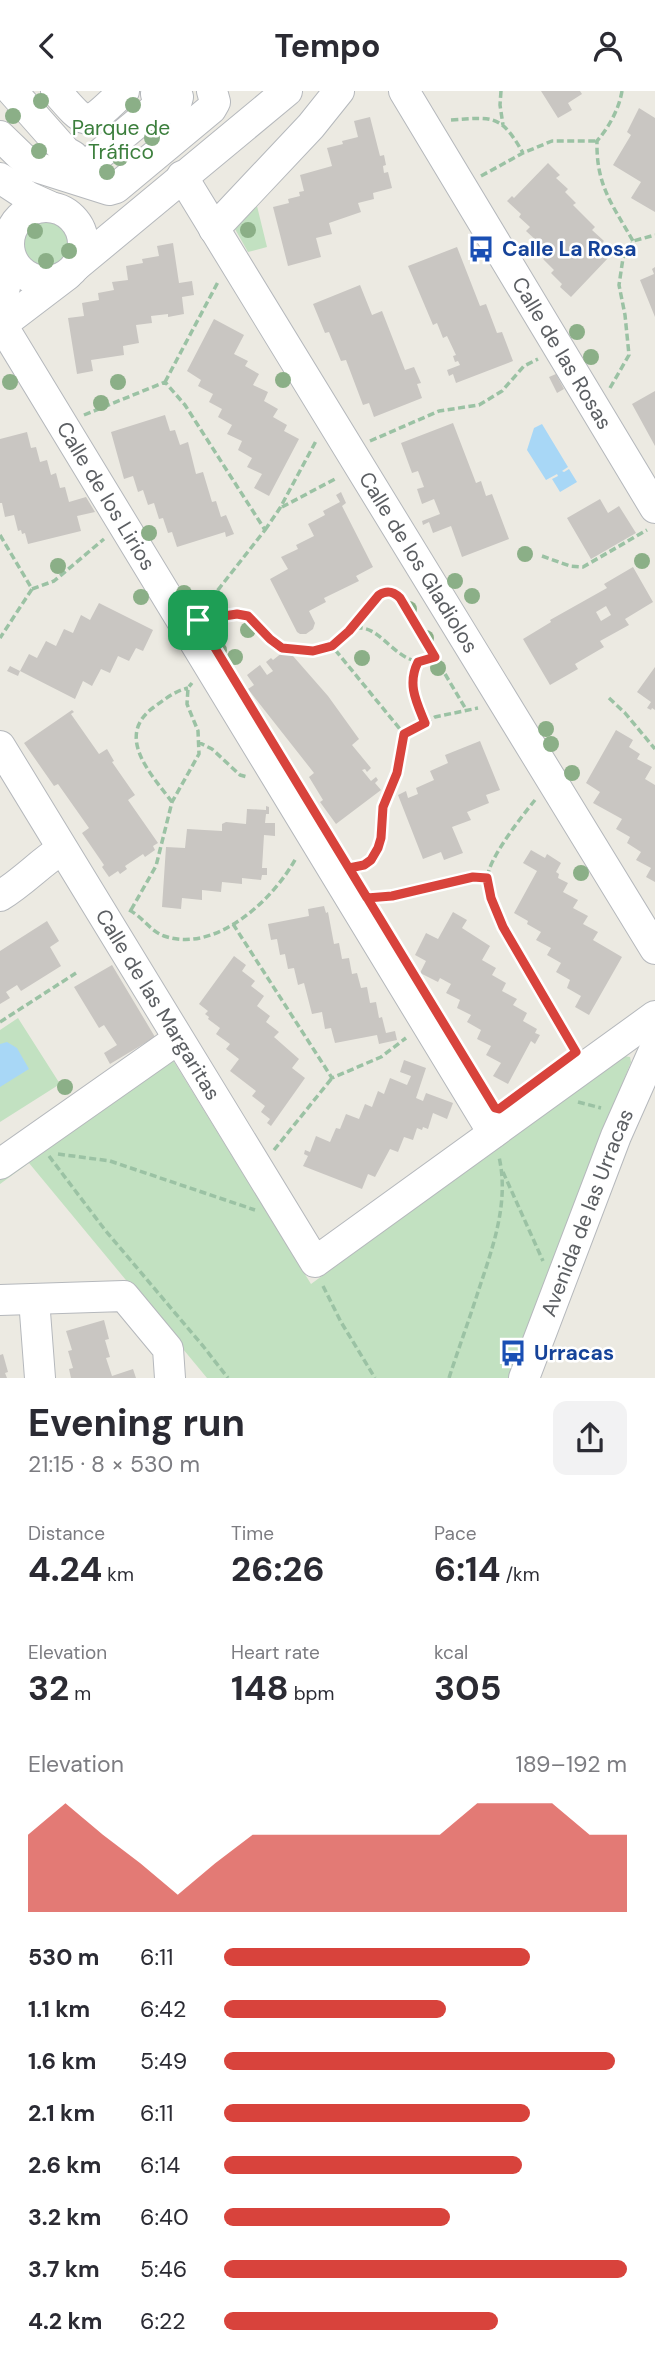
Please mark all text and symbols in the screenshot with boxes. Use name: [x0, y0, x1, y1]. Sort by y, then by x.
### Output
text: Tempo: [274, 25, 381, 67]
icon: back: [28, 27, 66, 65]
icon: person: [589, 27, 627, 65]
park label: Parque de Tráfico: [72, 114, 170, 166]
bus stop icon: Calle La Rosa: [466, 234, 496, 264]
place label: Calle La Rosa: [502, 235, 636, 263]
street label: Calle de las Rosas: [505, 272, 618, 435]
street label: Calle de los Lirios: [50, 416, 162, 576]
street label: Calle de los Gladiolos: [352, 466, 485, 658]
pin: [168, 590, 228, 650]
icon: arrive: [179, 601, 217, 639]
street label: Calle de las Margaritas: [89, 904, 227, 1105]
street label: Avenida de las Urracas: [535, 1104, 640, 1321]
bus stop icon: Urracas: [498, 1338, 528, 1368]
place label: Urracas: [534, 1339, 614, 1367]
text: Evening run: [28, 1398, 245, 1448]
button: share: [553, 1401, 627, 1475]
text: 21:15 · 8 × 530 m: [28, 1449, 200, 1479]
text: Distance: [28, 1521, 105, 1546]
text: Time: [231, 1521, 274, 1546]
text: Pace: [434, 1521, 477, 1546]
text: 4.24: [28, 1546, 102, 1592]
text: 26:26: [231, 1546, 325, 1592]
text: 6:14: [434, 1546, 501, 1592]
text: km: [102, 1562, 134, 1587]
text: /km: [501, 1562, 540, 1587]
text: Elevation: [28, 1640, 107, 1665]
text: Heart rate: [231, 1640, 320, 1665]
text: kcal: [434, 1640, 468, 1665]
text: 32: [28, 1665, 69, 1711]
text: 148: [231, 1665, 289, 1711]
text: 305: [434, 1665, 502, 1711]
text: m: [69, 1681, 91, 1706]
text: bpm: [289, 1681, 334, 1706]
text: Elevation: [28, 1749, 124, 1779]
text: 189–192 m: [516, 1749, 627, 1779]
text: 530 m: [28, 1942, 99, 1972]
text: 6:11: [140, 1942, 173, 1972]
text: 1.1 km: [28, 1994, 90, 2024]
text: 6:42: [140, 1994, 186, 2024]
text: 1.6 km: [28, 2046, 96, 2076]
text: 5:49: [140, 2046, 187, 2076]
text: 2.1 km: [28, 2098, 95, 2128]
text: 6:11: [140, 2098, 173, 2128]
text: 2.6 km: [28, 2150, 101, 2180]
text: 6:14: [140, 2150, 180, 2180]
text: 3.2 km: [28, 2202, 101, 2232]
text: 6:40: [140, 2202, 189, 2232]
text: 3.7 km: [28, 2254, 100, 2284]
text: 5:46: [140, 2254, 187, 2284]
text: 4.2 km: [28, 2306, 102, 2336]
text: 6:22: [140, 2306, 186, 2336]

